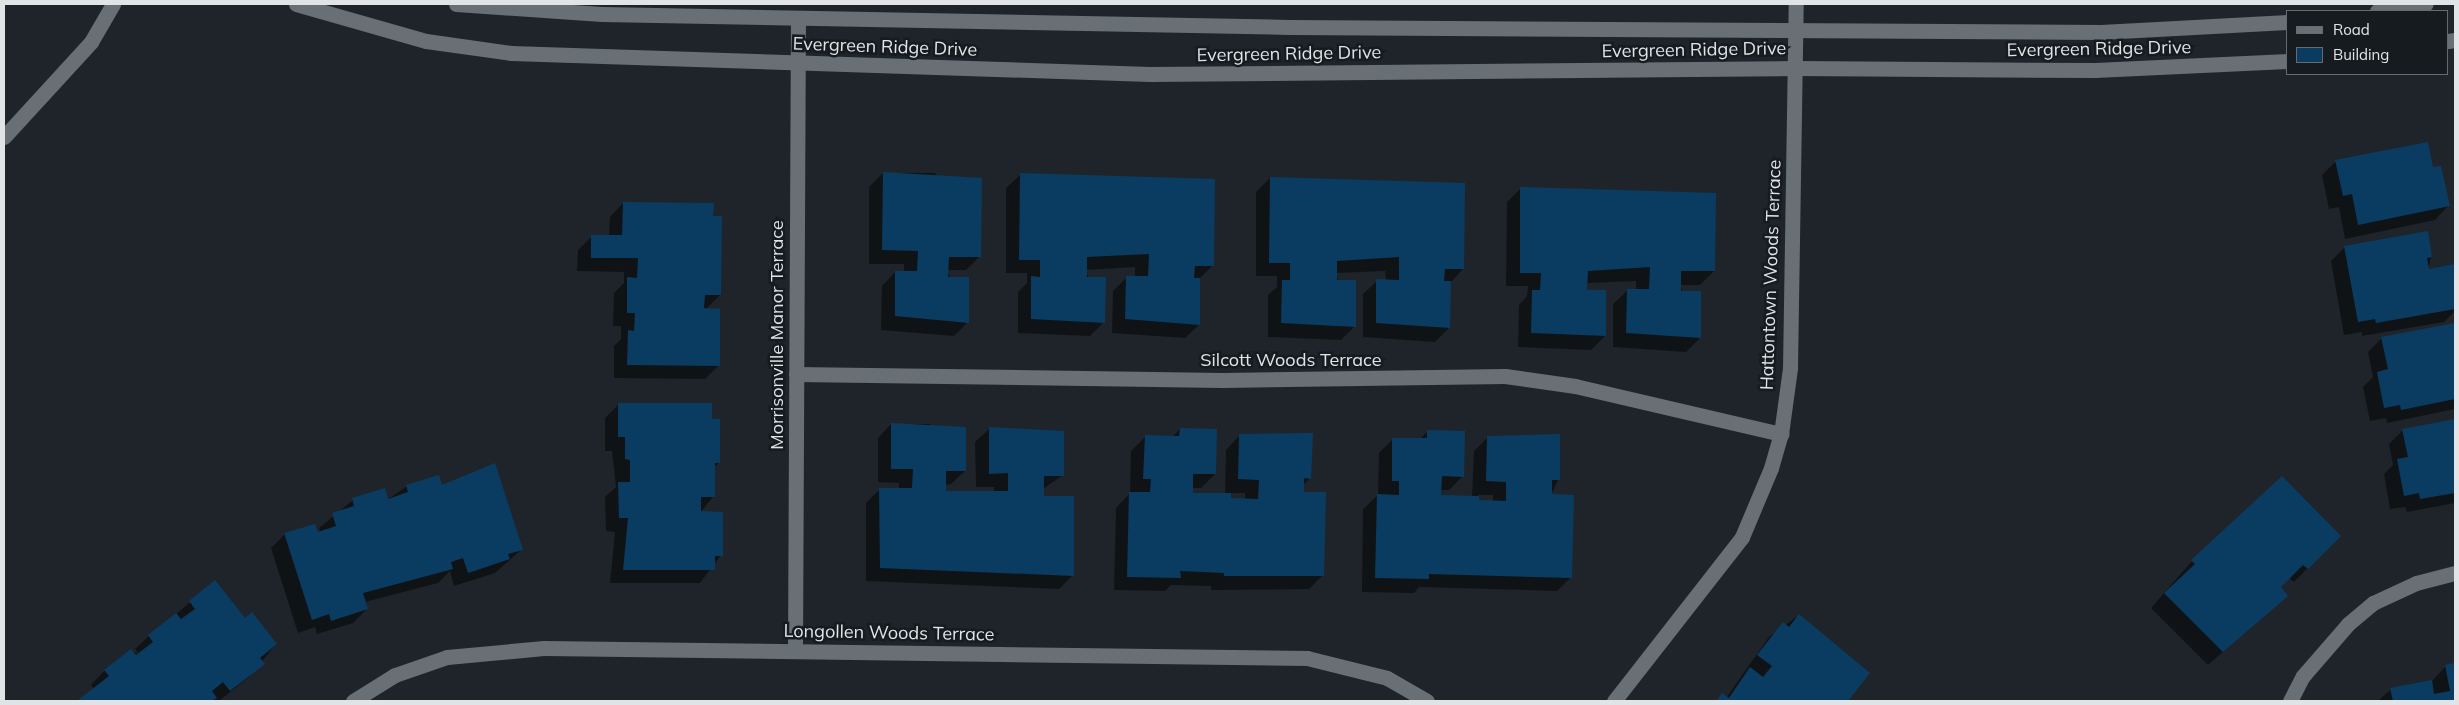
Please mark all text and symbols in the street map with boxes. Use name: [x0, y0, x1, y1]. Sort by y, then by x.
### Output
legend: [2286, 10, 2449, 75]
text: Road: [2333, 20, 2370, 39]
street label: Evergreen Ridge Drive: [792, 33, 978, 61]
street label: Evergreen Ridge Drive: [2007, 37, 2191, 61]
street label: Evergreen Ridge Drive: [1602, 38, 1786, 62]
street label: Evergreen Ridge Drive: [1197, 42, 1381, 66]
text: Building: [2333, 45, 2389, 64]
street label: Hattontown Woods Terrace: [1756, 159, 1786, 391]
street label: Morrisonville Manor Terrace: [766, 220, 788, 450]
street label: Silcott Woods Terrace: [1200, 349, 1382, 371]
street label: Longollen Woods Terrace: [783, 620, 995, 646]

